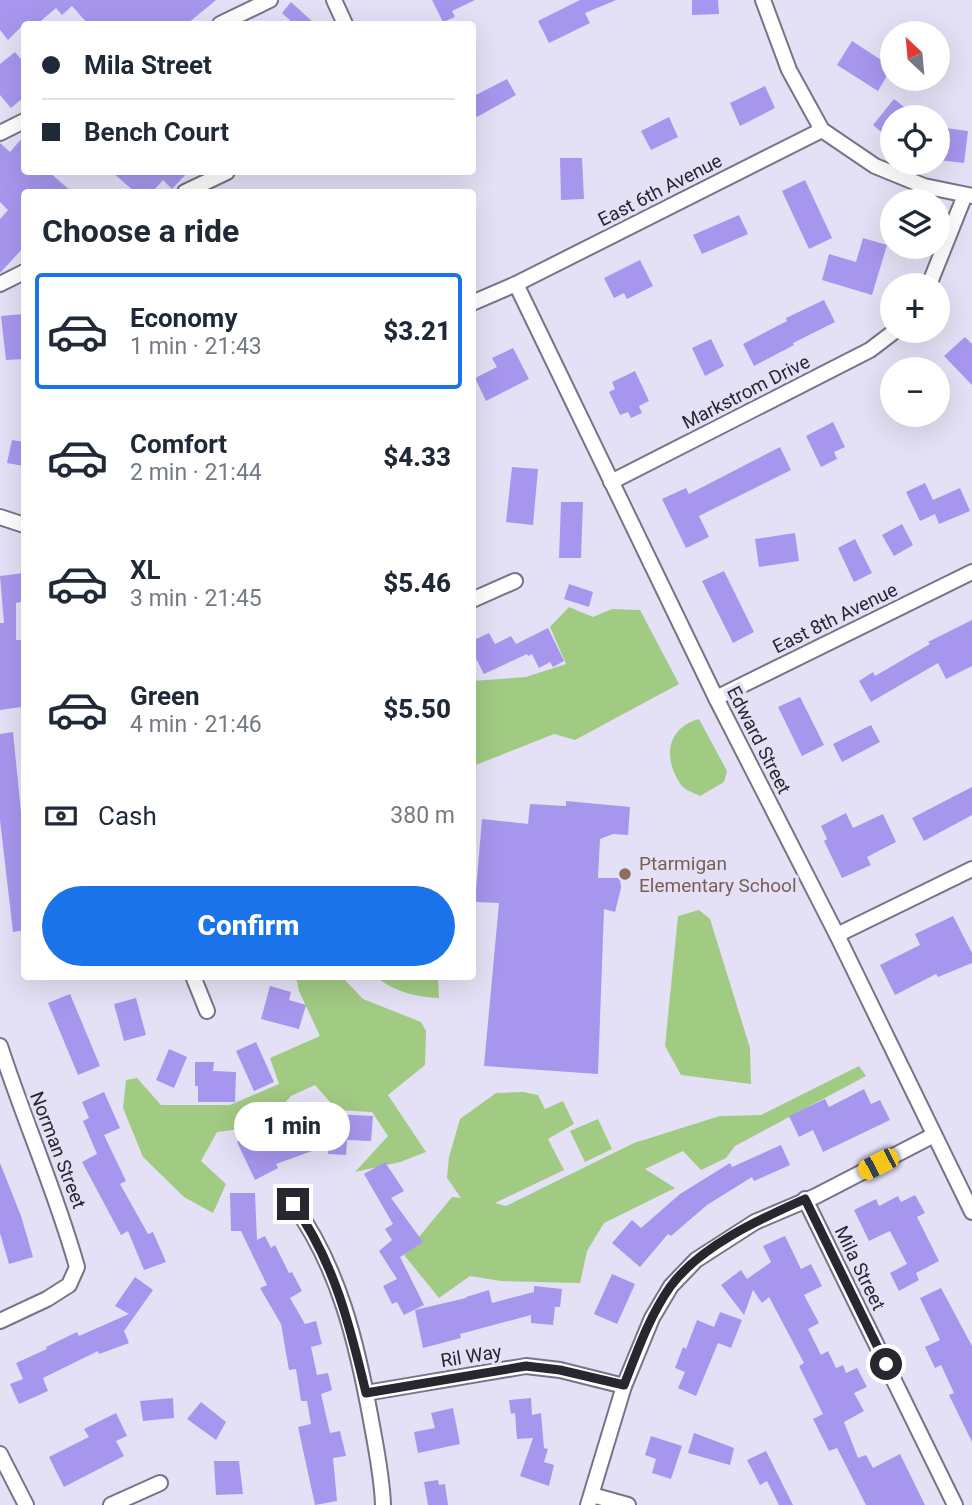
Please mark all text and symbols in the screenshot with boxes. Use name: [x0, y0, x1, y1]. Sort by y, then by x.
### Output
north arrow: [880, 21, 950, 91]
map controls: [880, 21, 950, 427]
text: Mila Street: [84, 50, 212, 80]
button: locate: [880, 105, 950, 175]
text: Bench Court: [84, 117, 229, 147]
street label: East 6th Avenue: [594, 149, 726, 231]
button: layers: [880, 189, 950, 259]
text: Choose a ride: [42, 212, 239, 250]
button: +: [880, 273, 950, 343]
icon: car: [46, 300, 109, 363]
text: Economy: [130, 303, 237, 333]
text: $3.21: [383, 316, 451, 346]
text: 1 min · 21:43: [130, 333, 262, 360]
street label: Markstrom Drive: [678, 350, 814, 434]
button: −: [880, 357, 950, 427]
icon: car: [46, 426, 109, 489]
text: Comfort: [130, 429, 227, 459]
text: $4.33: [383, 442, 451, 472]
text: 2 min · 21:44: [130, 459, 262, 486]
icon: car: [46, 552, 109, 615]
text: XL: [130, 555, 161, 585]
text: $5.46: [383, 568, 451, 598]
street label: East 8th Avenue: [769, 578, 901, 658]
text: 3 min · 21:45: [130, 585, 262, 612]
icon: car: [46, 678, 109, 741]
text: Green: [130, 681, 200, 711]
street label: Edward Street: [722, 682, 796, 798]
text: $5.50: [383, 694, 451, 724]
text: 4 min · 21:46: [130, 711, 262, 738]
icon: cash: [42, 797, 80, 835]
text: Cash: [98, 801, 157, 831]
text: 380 m: [390, 802, 455, 829]
place label: Ptarmigan Elementary School: [639, 852, 797, 897]
marker: Ptarmigan Elementary School: [617, 866, 633, 882]
button: Confirm: [42, 886, 455, 966]
street label: Norman Street: [25, 1088, 91, 1212]
callout: 1 min: [235, 1102, 351, 1152]
text: 1 min: [263, 1113, 321, 1140]
car: [855, 1145, 902, 1183]
route end: [277, 1188, 309, 1220]
street label: Mila Street: [830, 1222, 890, 1314]
street label: Ril Way: [439, 1340, 503, 1372]
route start: [870, 1348, 902, 1380]

